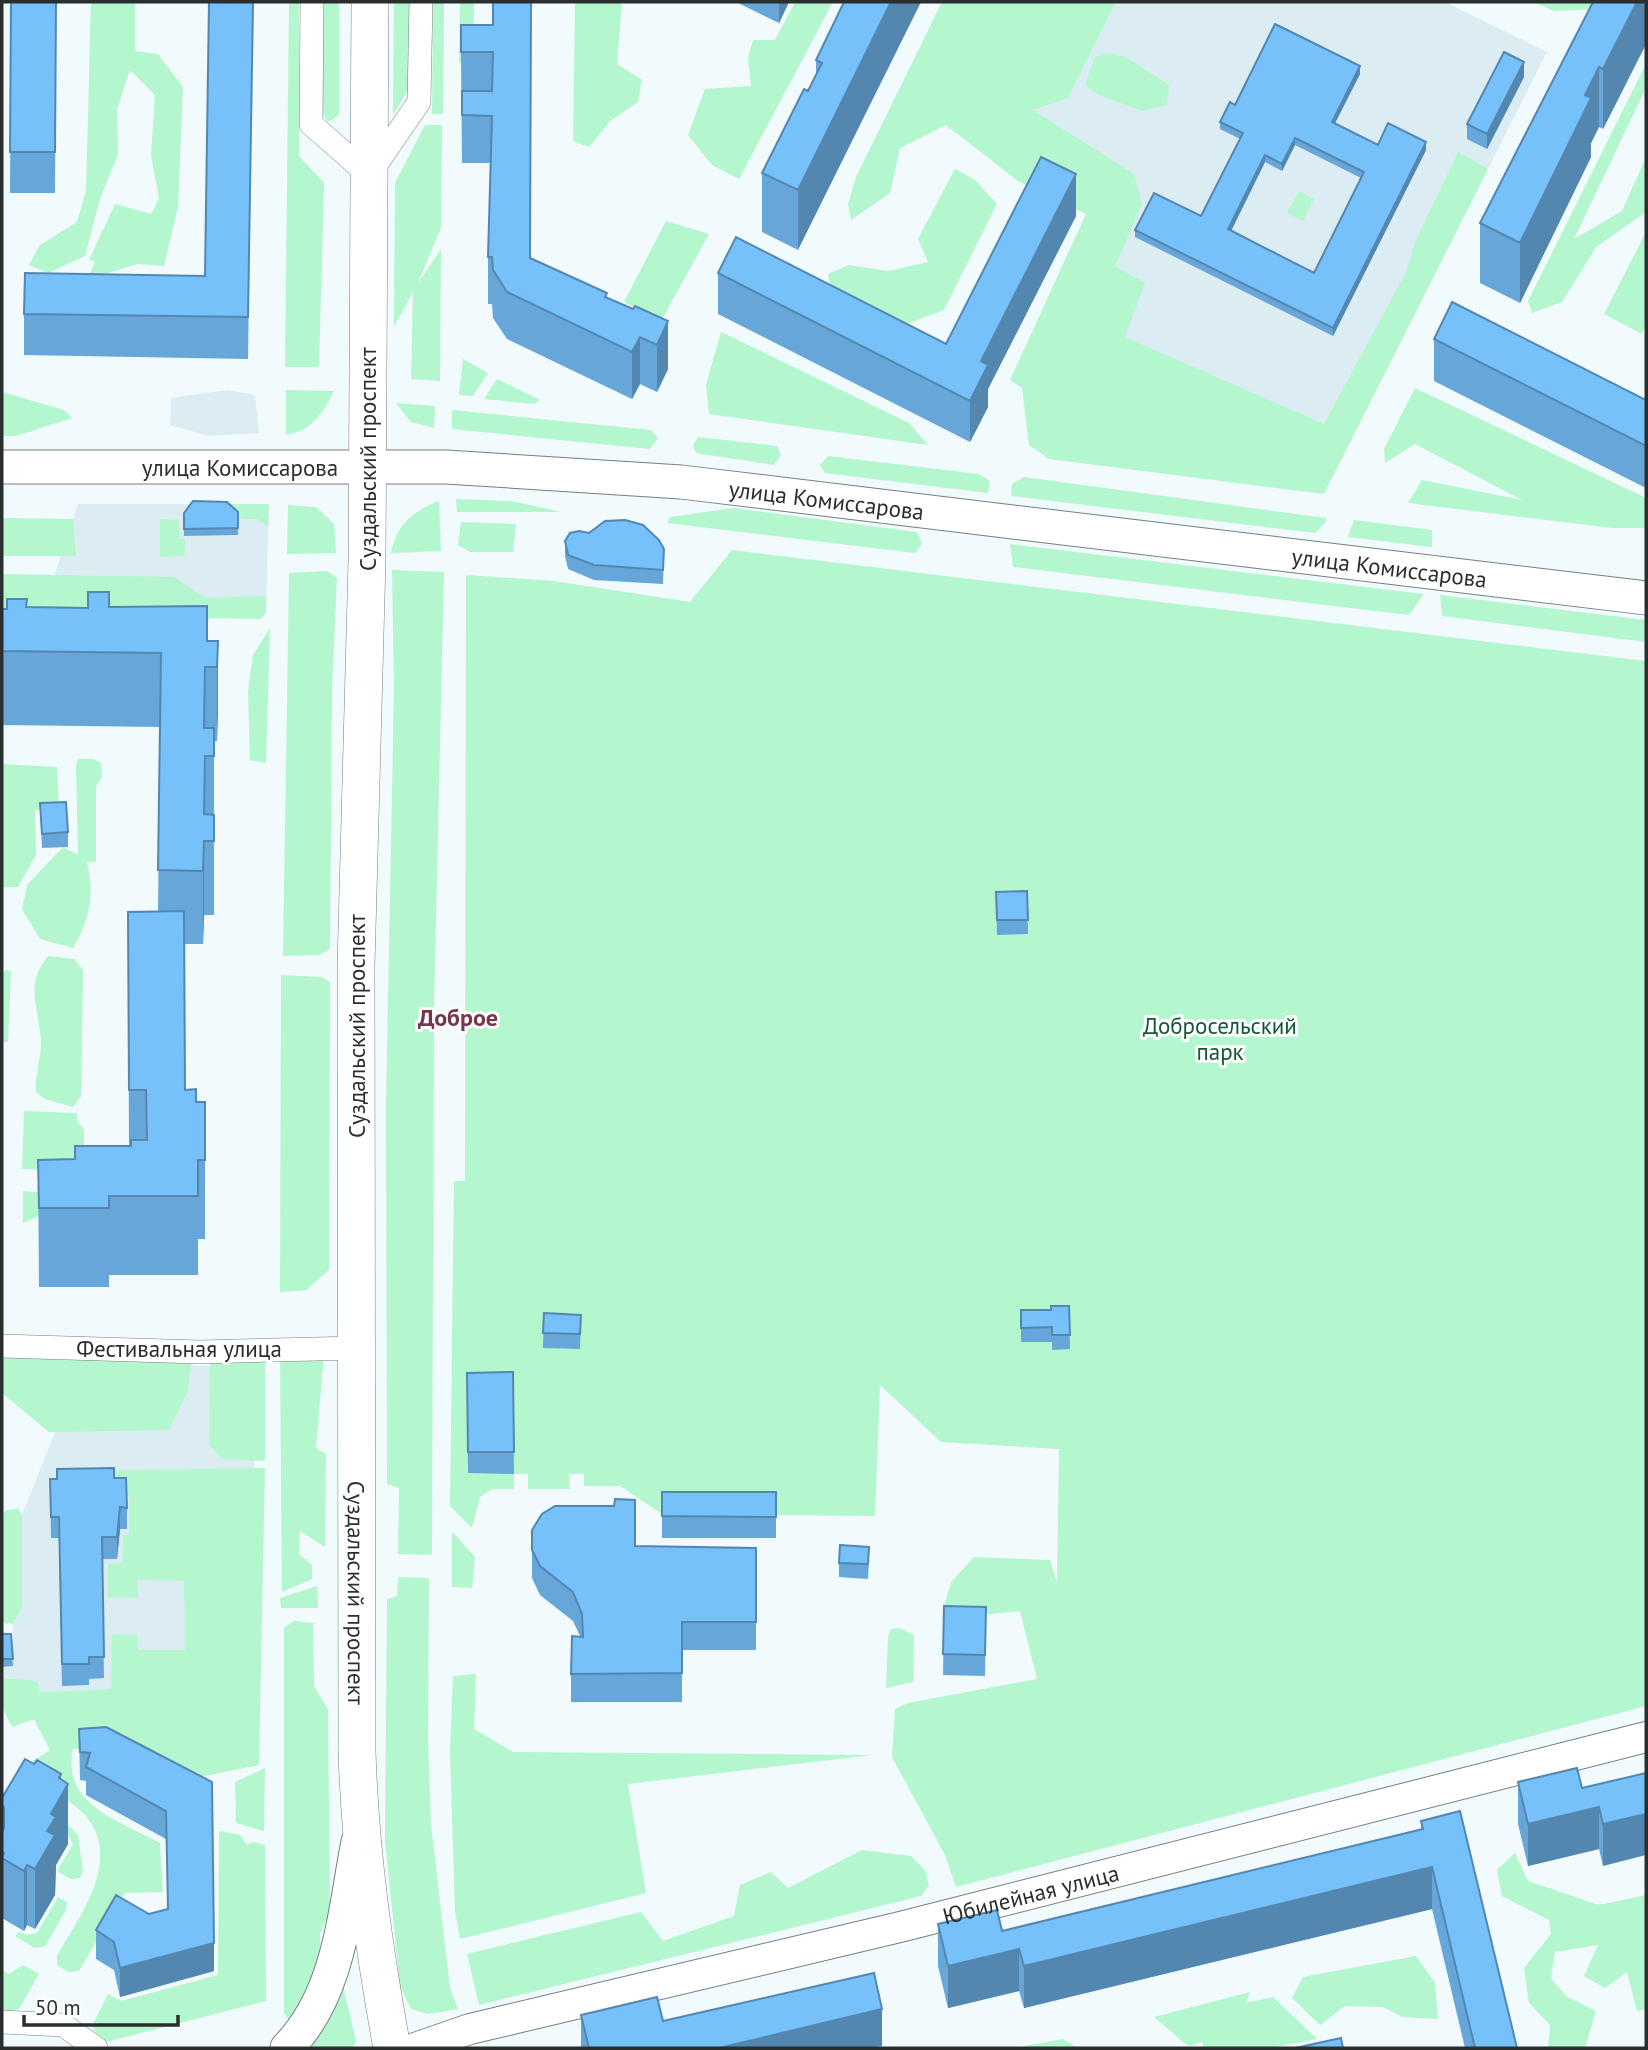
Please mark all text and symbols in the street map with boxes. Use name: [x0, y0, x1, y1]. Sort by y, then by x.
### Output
street label: Суздальский проспект: [353, 346, 382, 571]
street label: улица Комиссарова: [142, 453, 338, 482]
street label: улица Комиссарова: [727, 473, 926, 526]
street label: улица Комиссарова: [1290, 541, 1489, 593]
street label: Суздальский проспект: [342, 913, 371, 1138]
district label: Доброе: [418, 1002, 498, 1033]
park label: Добросельский парк: [1143, 1011, 1297, 1066]
street label: Фестивальная улица: [76, 1334, 282, 1363]
street label: Суздальский проспект: [342, 1481, 371, 1706]
street label: Юбилейная улица: [940, 1857, 1122, 1930]
scale bar: [24, 1983, 178, 2027]
text: 50 m: [35, 1994, 81, 2021]

